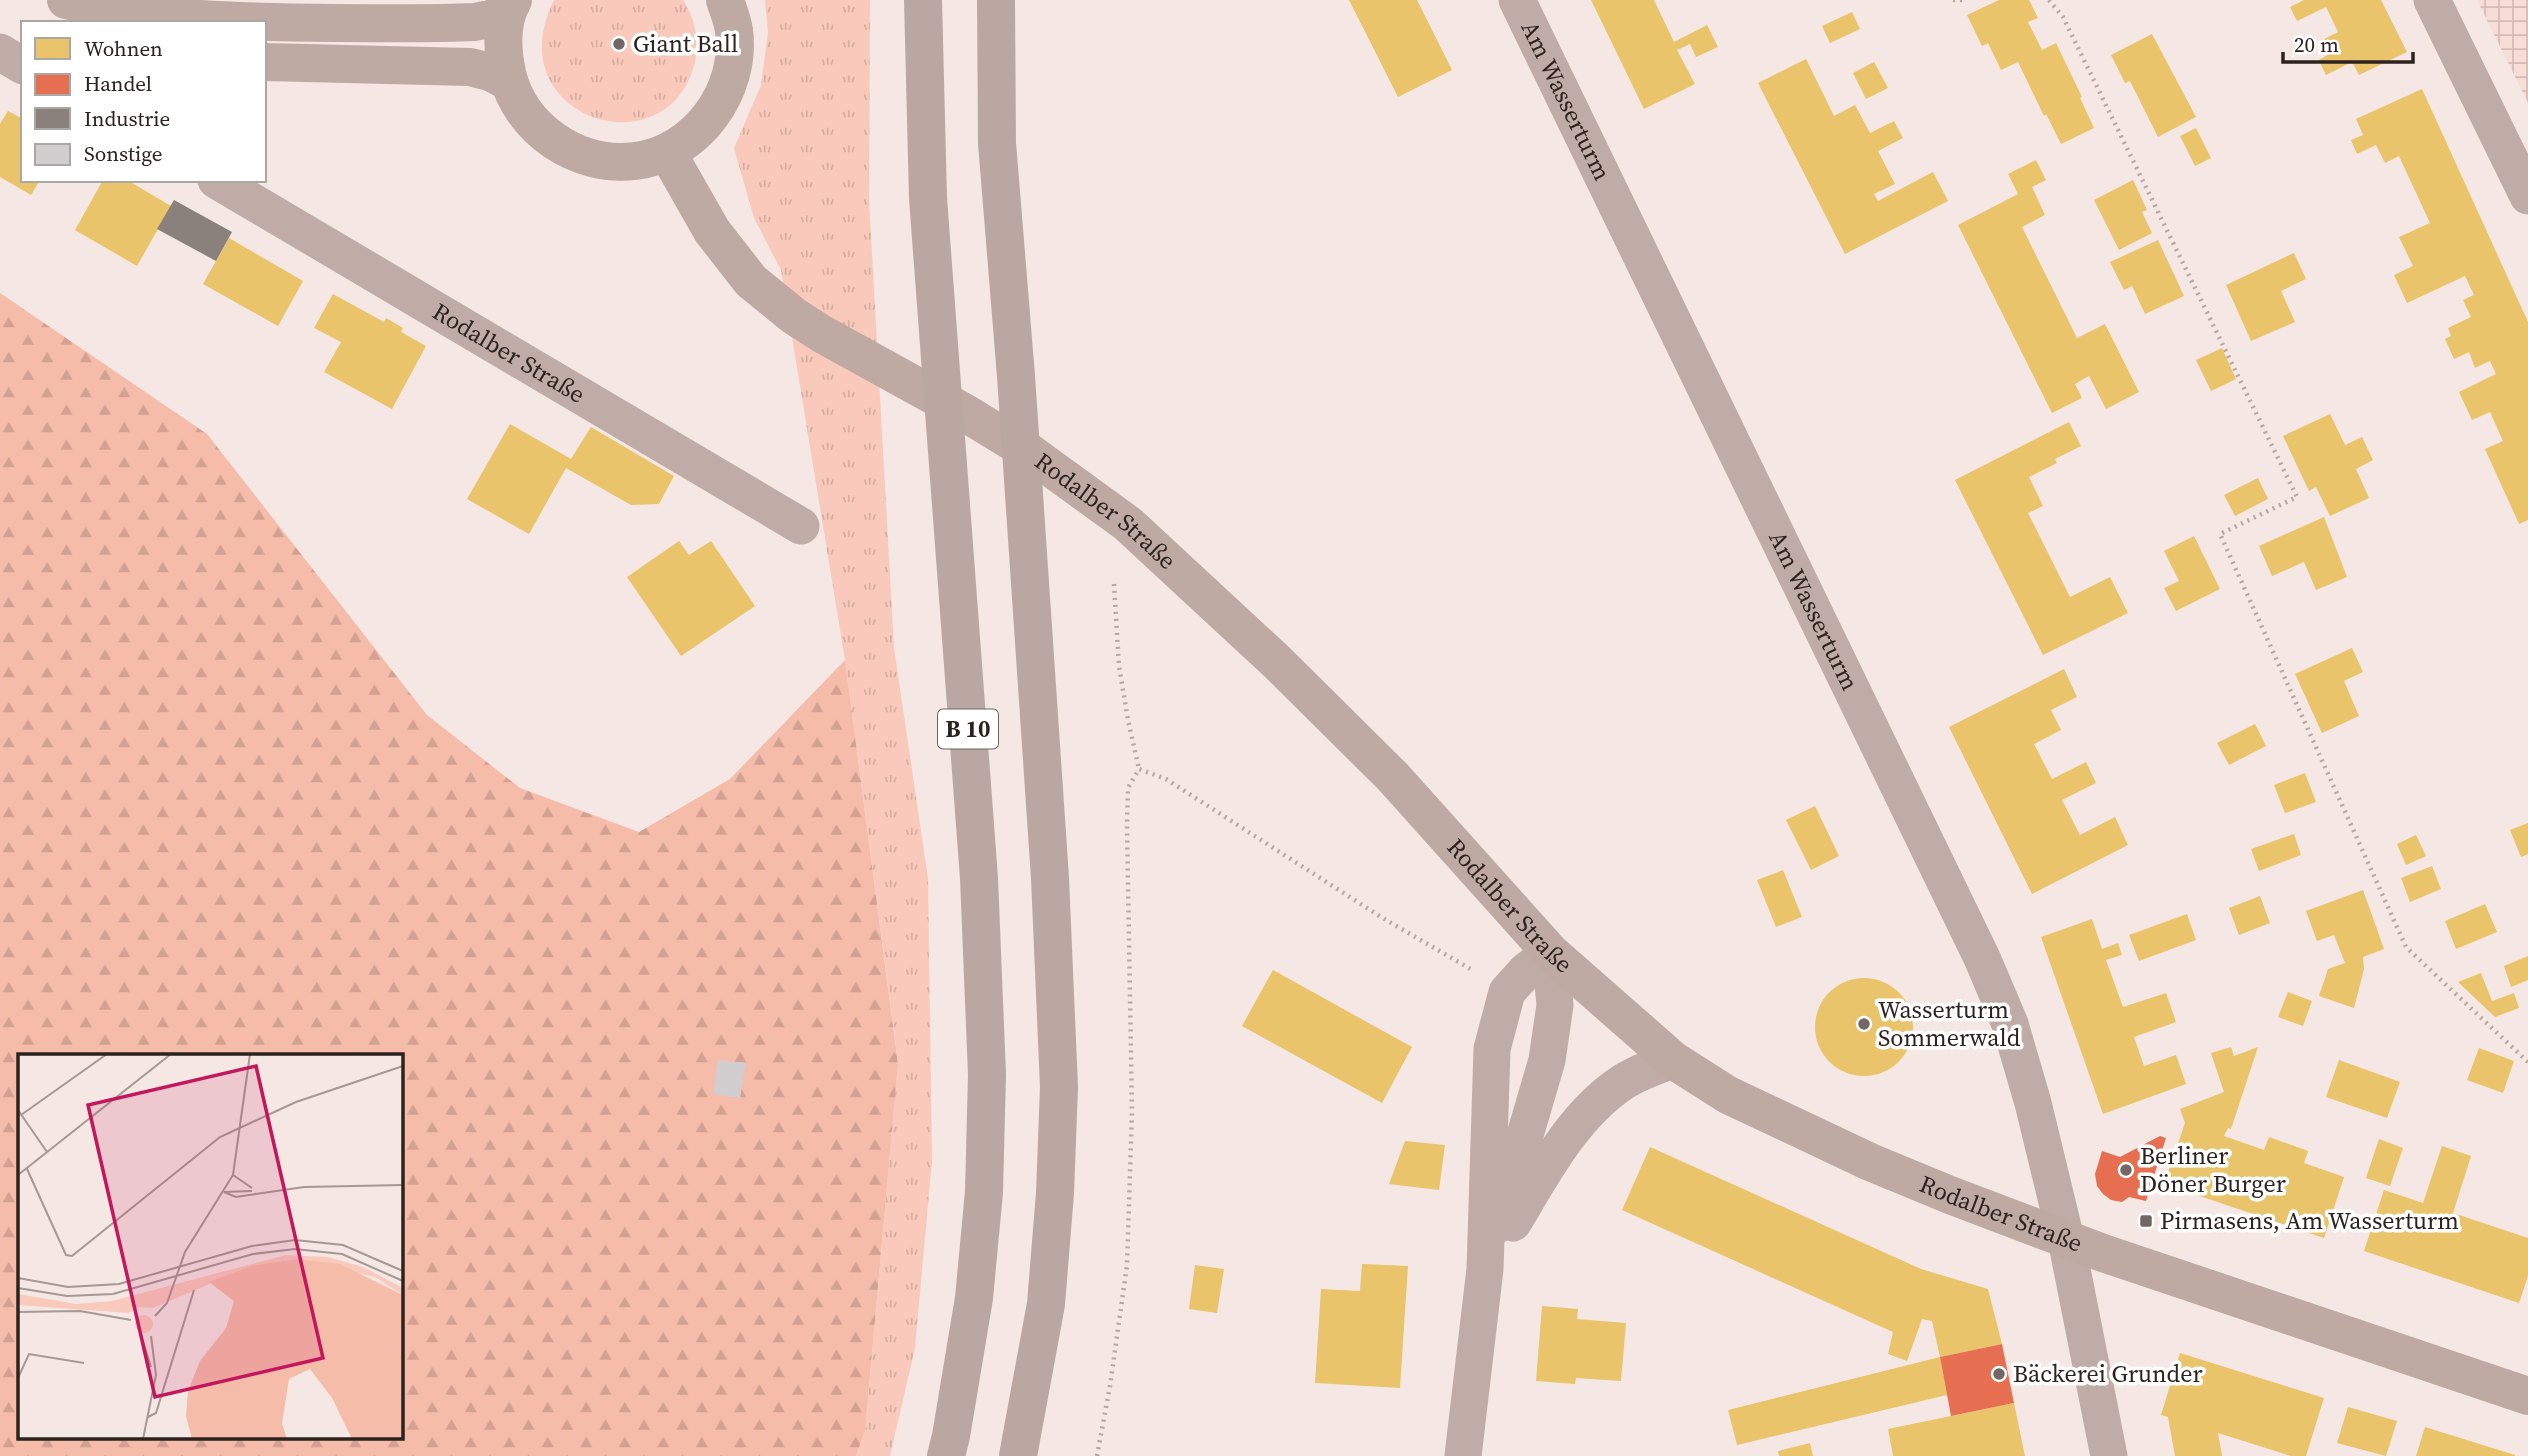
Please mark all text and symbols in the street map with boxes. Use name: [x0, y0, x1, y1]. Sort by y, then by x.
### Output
street label: Am Wasserturm: [1514, 15, 1619, 186]
legend: [21, 21, 266, 182]
scale bar: [2283, 21, 2412, 65]
place label: Giant Ball: [633, 27, 738, 60]
text: 20 m: [2294, 30, 2339, 59]
text: Wohnen: [84, 34, 163, 63]
marker: Giant Ball: [611, 36, 627, 52]
text: Handel: [84, 69, 152, 98]
text: Industrie: [84, 104, 170, 133]
text: Sonstige: [84, 139, 163, 168]
street label: Rodalber Straße: [427, 295, 591, 411]
street label: Rodalber Straße: [1028, 445, 1184, 577]
street label: Am Wasserturm: [1761, 525, 1867, 696]
road number: B 10: [938, 709, 998, 748]
street label: Rodalber Straße: [1440, 831, 1580, 980]
place label: Wasserturm Sommerwald: [1878, 993, 2021, 1054]
marker: Wasserturm Sommerwald: [1856, 1016, 1872, 1032]
inset map: [18, 1054, 402, 1438]
place label: Berliner Döner Burger: [2140, 1139, 2286, 1200]
marker: Berliner Döner Burger: [2118, 1162, 2134, 1178]
street label: Rodalber Straße: [1915, 1167, 2087, 1260]
place label: Pirmasens, Am Wasserturm: [2160, 1204, 2459, 1237]
marker: Pirmasens, Am Wasserturm: [2138, 1213, 2154, 1229]
place label: Bäckerei Grunder: [2013, 1357, 2203, 1390]
marker: Bäckerei Grunder: [1991, 1366, 2007, 1382]

